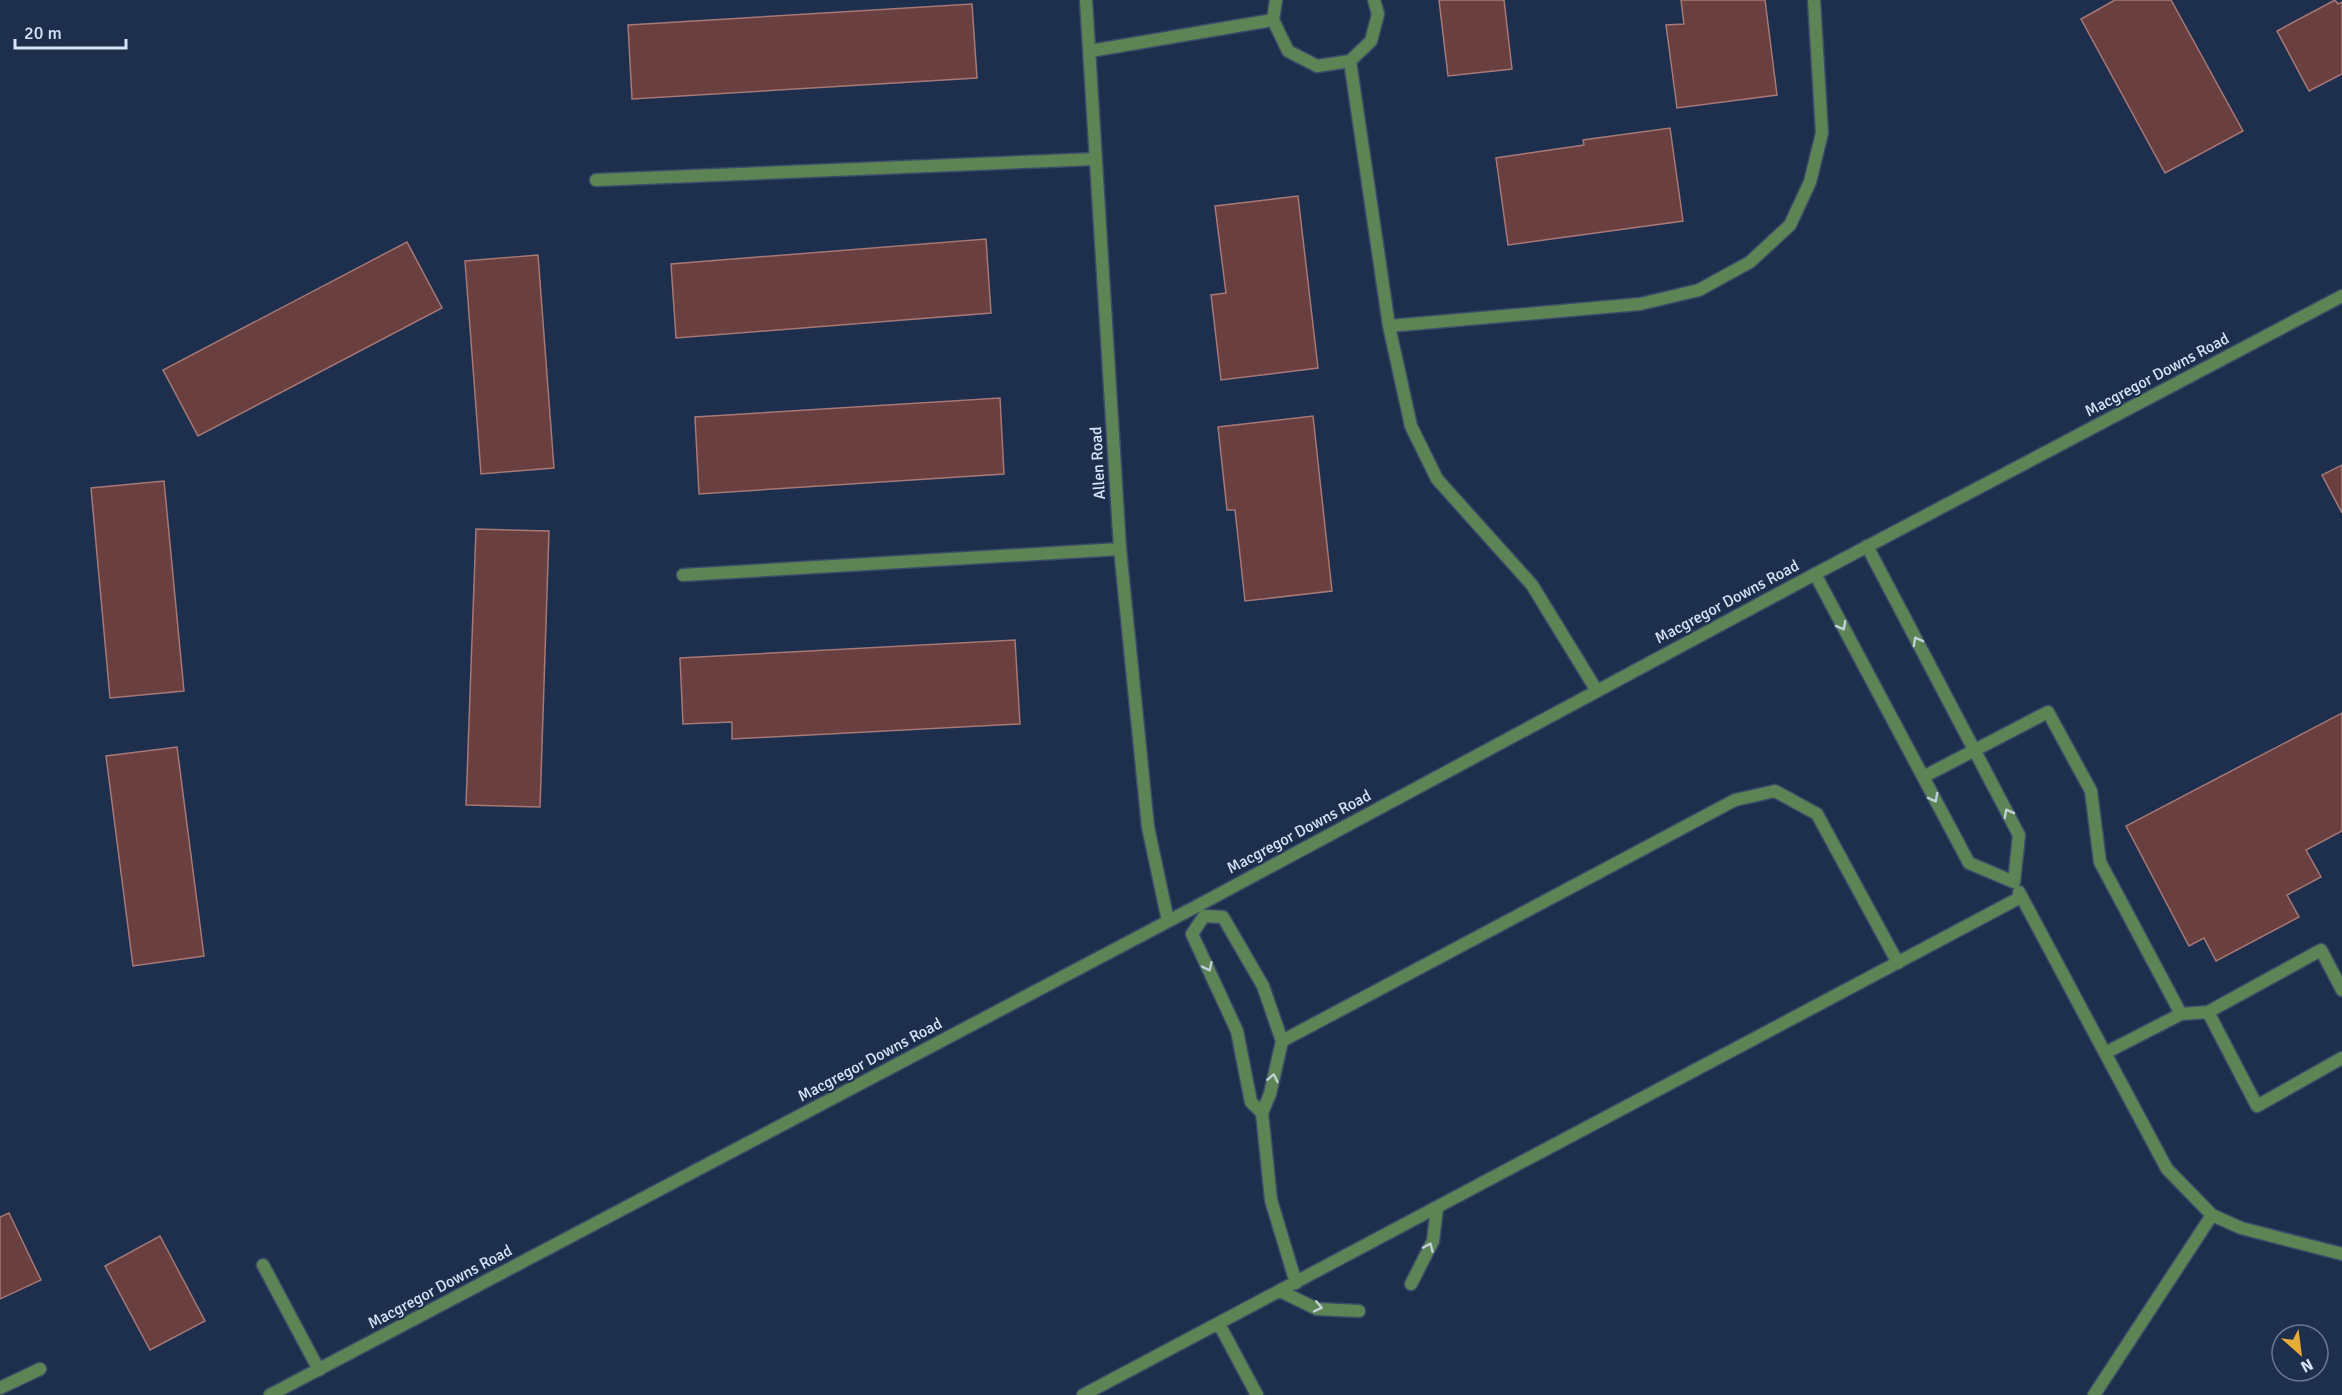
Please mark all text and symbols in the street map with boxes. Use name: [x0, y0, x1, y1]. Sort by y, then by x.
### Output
scale bar: [15, 12, 126, 50]
text: 20 m: [24, 22, 62, 44]
street label: Macgregor Downs Road: [2082, 329, 2232, 421]
street label: Allen Road: [1086, 426, 1110, 500]
street label: Macgregor Downs Road: [1652, 556, 1802, 648]
one-way arrow: [1835, 619, 1846, 630]
one-way arrow: [1912, 636, 1924, 647]
street label: Macgregor Downs Road: [1224, 786, 1374, 878]
one-way arrow: [1927, 792, 1938, 802]
one-way arrow: [2004, 809, 2015, 819]
one-way arrow: [1200, 961, 1212, 972]
street label: Macgregor Downs Road: [795, 1014, 945, 1106]
one-way arrow: [1266, 1073, 1279, 1083]
street label: Macgregor Downs Road: [365, 1241, 515, 1333]
one-way arrow: [1422, 1243, 1434, 1254]
one-way arrow: [1313, 1300, 1323, 1313]
north arrow: [2270, 1323, 2330, 1383]
text: N: [2297, 1354, 2316, 1377]

